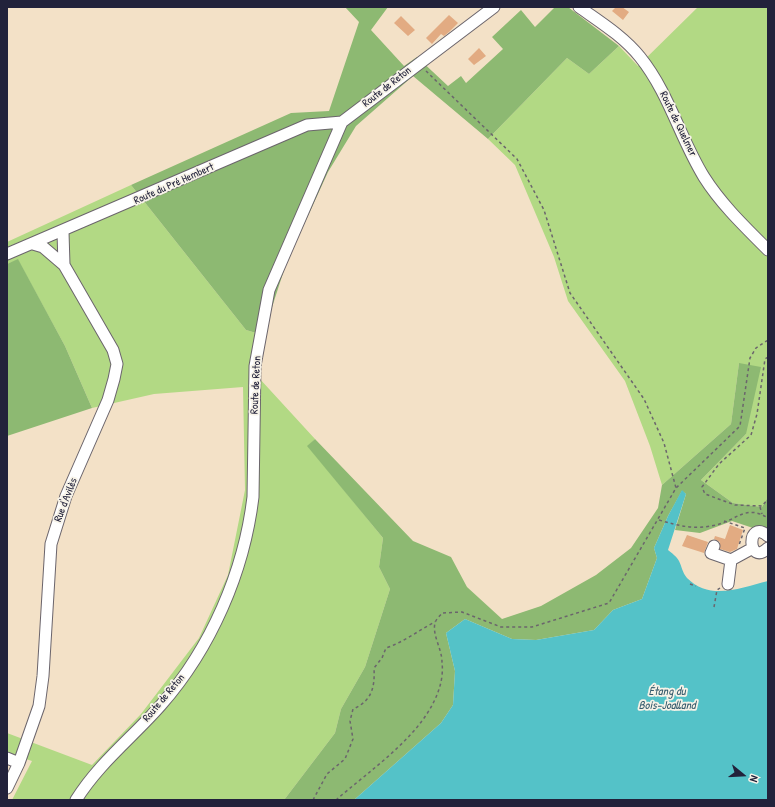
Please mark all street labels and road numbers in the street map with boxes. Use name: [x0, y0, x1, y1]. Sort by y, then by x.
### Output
street label: Route de Reton: [360, 64, 414, 110]
street label: Route de Quelmer: [657, 89, 699, 159]
street label: Route du Pré Hembert: [132, 160, 216, 208]
street label: Route de Reton: [248, 356, 264, 414]
street label: Rue d'Avilès: [52, 476, 80, 524]
street label: Route de Reton: [140, 671, 188, 725]

